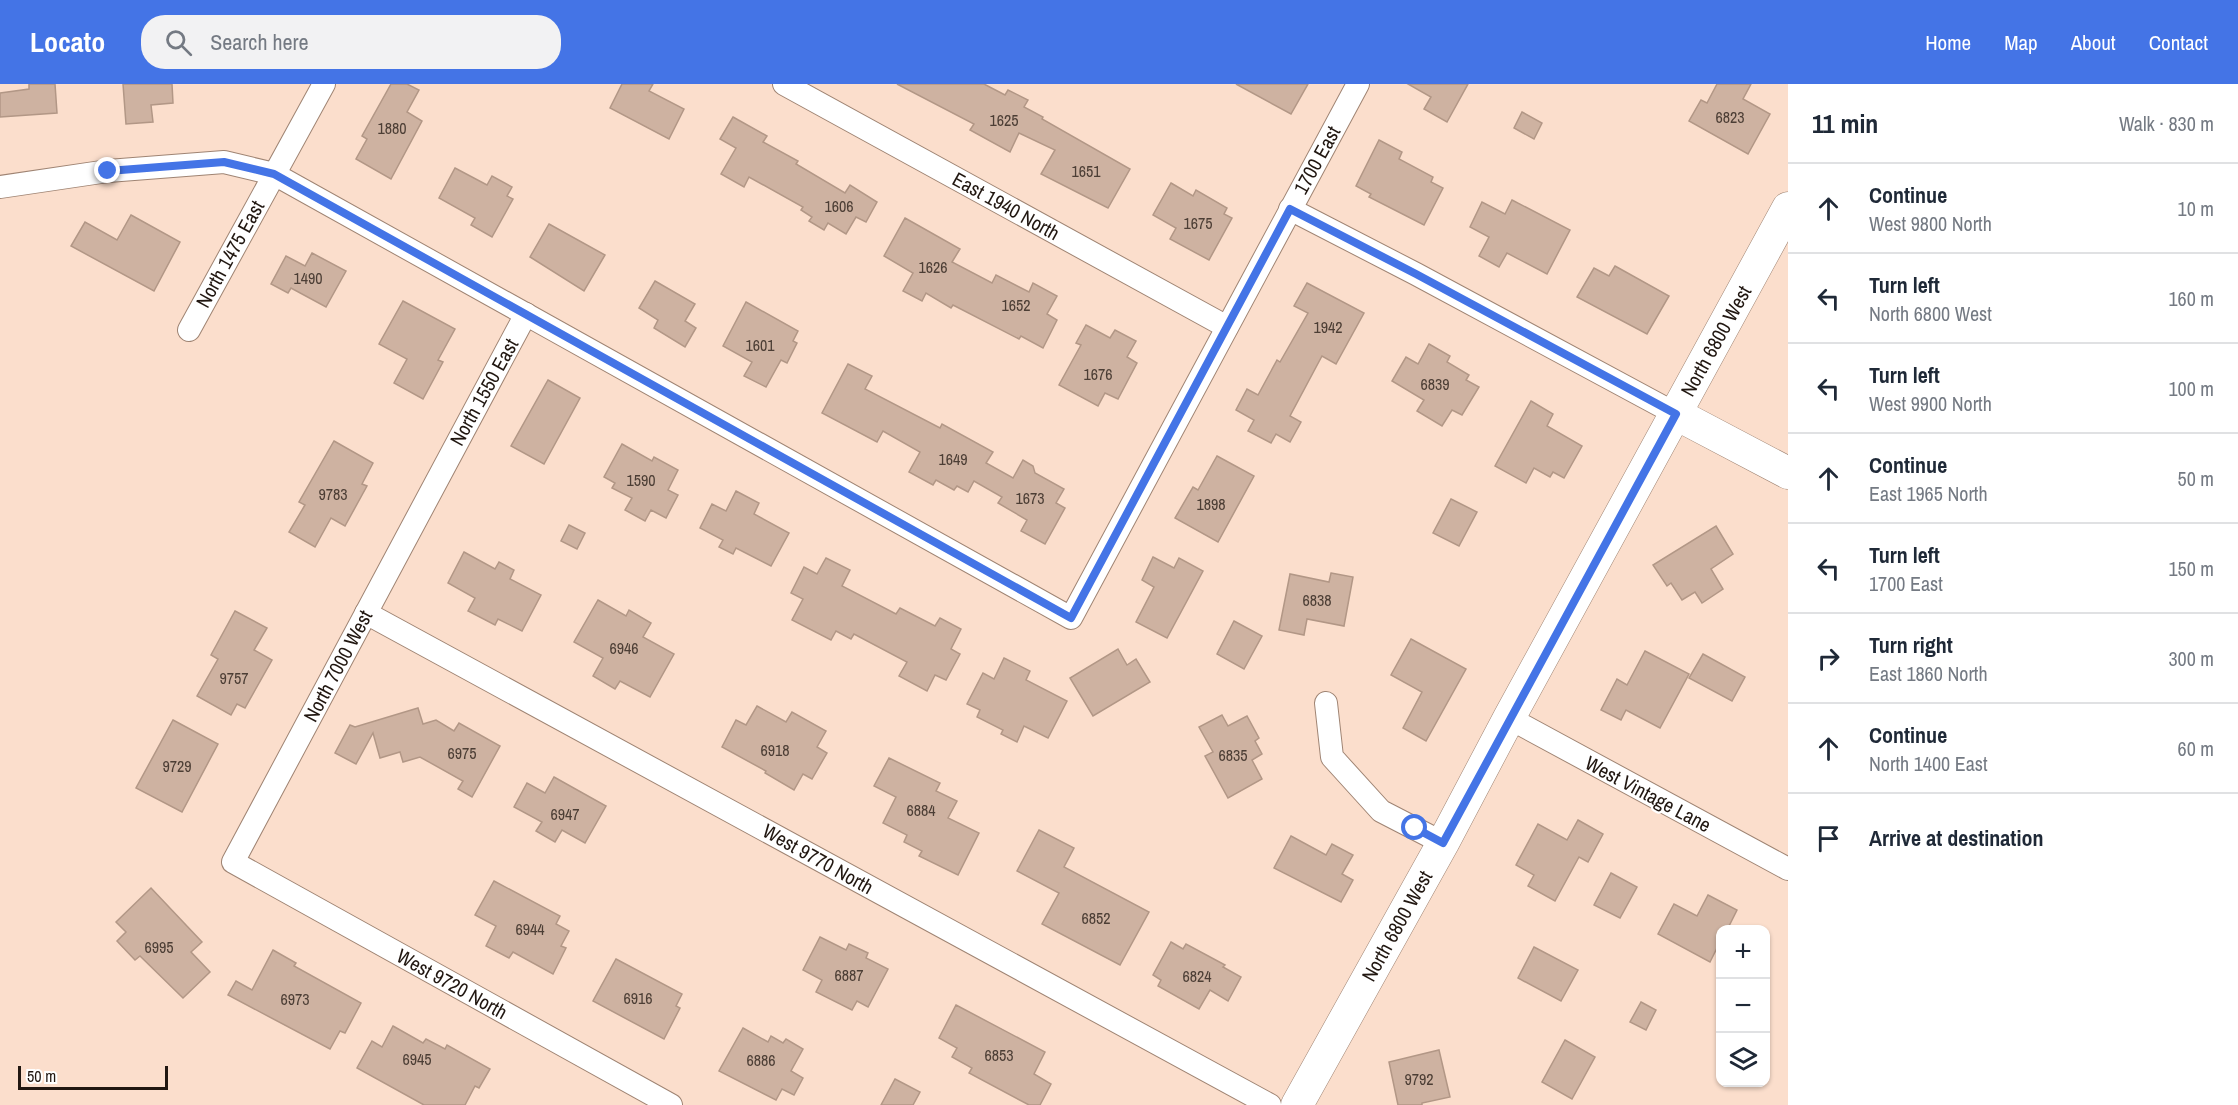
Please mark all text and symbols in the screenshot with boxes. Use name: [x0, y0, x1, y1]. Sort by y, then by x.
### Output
search box: [141, 15, 561, 69]
text: Locato: [30, 23, 105, 61]
icon: search: [162, 26, 195, 59]
text: Search here: [210, 27, 309, 57]
text: Home: [1925, 28, 1971, 57]
text: Map: [2004, 28, 2038, 57]
text: About: [2071, 28, 2116, 57]
text: Contact: [2149, 28, 2208, 57]
house number: 6823: [1715, 106, 1745, 128]
text: 11 min: [1812, 106, 1878, 141]
house number: 1625: [989, 109, 1019, 131]
text: Walk · 830 m: [2119, 110, 2214, 137]
house number: 1880: [377, 117, 407, 139]
street label: 1700 East: [1287, 121, 1346, 199]
route end: [94, 157, 120, 183]
house number: 1651: [1071, 160, 1101, 182]
street label: East 1940 North: [948, 165, 1065, 246]
text: Continue: [1869, 180, 1947, 210]
icon: ahead: [1812, 192, 1845, 225]
street label: North 1475 East: [189, 195, 270, 312]
house number: 1606: [824, 195, 854, 217]
text: 10 m: [2178, 195, 2214, 222]
text: West 9800 North: [1869, 210, 1992, 237]
house number: 1675: [1183, 212, 1213, 234]
house number: 1626: [918, 256, 948, 278]
house number: 1490: [293, 267, 323, 289]
text: Turn left: [1869, 270, 1940, 300]
street label: North 6800 West: [1674, 280, 1757, 401]
icon: left: [1812, 282, 1845, 315]
text: 160 m: [2168, 285, 2214, 312]
house number: 1652: [1001, 294, 1031, 316]
text: North 6800 West: [1869, 300, 1992, 327]
house number: 1942: [1313, 316, 1343, 338]
street label: North 1550 East: [443, 333, 524, 450]
house number: 1601: [745, 334, 775, 356]
text: Turn left: [1869, 360, 1940, 390]
house number: 1676: [1083, 363, 1113, 385]
icon: left: [1812, 372, 1845, 405]
house number: 6839: [1420, 373, 1450, 395]
text: 100 m: [2168, 375, 2214, 402]
text: West 9900 North: [1869, 390, 1992, 417]
house number: 1649: [938, 448, 968, 470]
text: Continue: [1869, 450, 1947, 480]
icon: ahead: [1812, 462, 1845, 495]
text: 50 m: [2178, 465, 2214, 492]
house number: 1590: [626, 469, 656, 491]
text: East 1965 North: [1869, 480, 1988, 507]
house number: 9783: [318, 483, 348, 505]
house number: 1673: [1015, 487, 1045, 509]
house number: 1898: [1196, 493, 1226, 515]
text: Turn left: [1869, 540, 1940, 570]
icon: left: [1812, 552, 1845, 585]
text: 150 m: [2168, 555, 2214, 582]
text: 1700 East: [1869, 570, 1943, 597]
house number: 6838: [1302, 589, 1332, 611]
street label: North 7000 West: [297, 605, 379, 726]
text: Turn right: [1869, 630, 1953, 660]
house number: 6946: [609, 637, 639, 659]
icon: right: [1812, 642, 1845, 675]
text: 300 m: [2168, 645, 2214, 672]
text: East 1860 North: [1869, 660, 1988, 687]
house number: 9757: [219, 667, 249, 689]
text: Continue: [1869, 720, 1947, 750]
icon: ahead: [1812, 732, 1845, 765]
text: 60 m: [2178, 735, 2214, 762]
house number: 6918: [760, 739, 790, 761]
house number: 6975: [447, 742, 477, 764]
house number: 6835: [1218, 744, 1248, 766]
street label: West Vintage Lane: [1581, 749, 1716, 838]
text: North 1400 East: [1869, 750, 1988, 777]
house number: 9729: [162, 755, 192, 777]
house number: 6884: [906, 799, 936, 821]
house number: 6947: [550, 803, 580, 825]
route start: [1401, 814, 1427, 840]
street label: West 9770 North: [758, 817, 878, 900]
icon: arrive: [1812, 822, 1845, 855]
text: Arrive at destination: [1869, 823, 2043, 853]
street label: North 6800 West: [1355, 865, 1438, 986]
house number: 6852: [1081, 907, 1111, 929]
house number: 6944: [515, 918, 545, 940]
map controls: [1716, 925, 1770, 1087]
button: +: [1716, 925, 1770, 979]
house number: 6995: [144, 936, 174, 958]
street label: West 9720 North: [392, 942, 512, 1025]
house number: 6887: [834, 964, 864, 986]
house number: 6824: [1182, 965, 1212, 987]
button: −: [1716, 979, 1770, 1033]
house number: 6916: [623, 987, 653, 1009]
house number: 6973: [280, 988, 310, 1010]
button: layers: [1716, 1033, 1770, 1087]
house number: 6853: [984, 1044, 1014, 1066]
house number: 6945: [402, 1048, 432, 1070]
house number: 6886: [746, 1049, 776, 1071]
scale bar: [18, 1063, 168, 1090]
text: 50 m: [27, 1065, 56, 1087]
house number: 9792: [1404, 1068, 1434, 1090]

